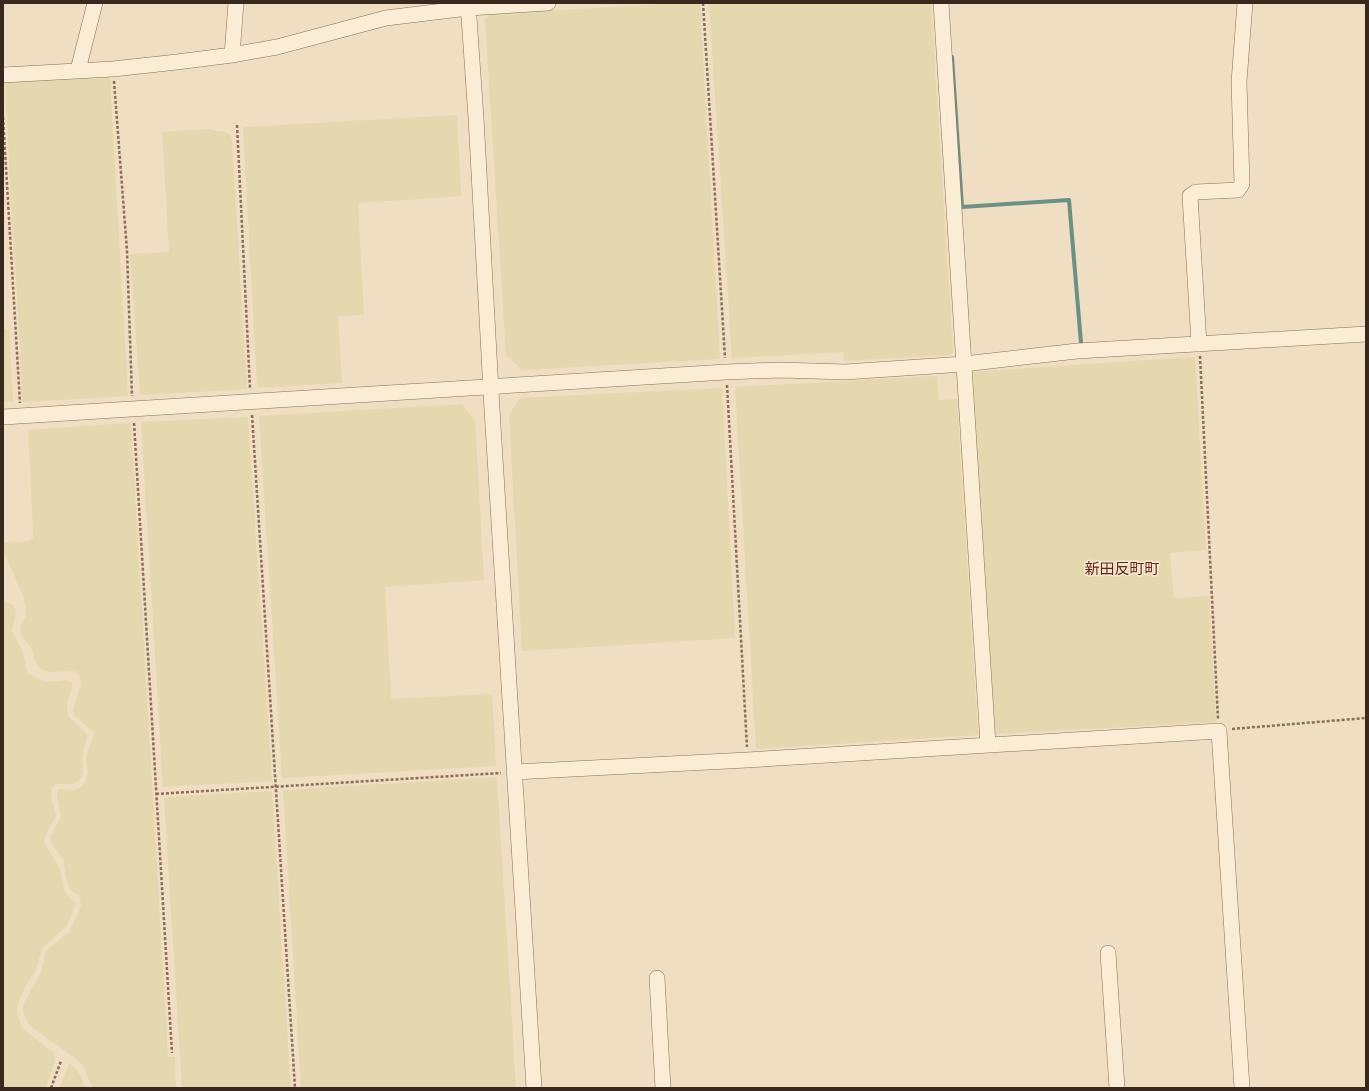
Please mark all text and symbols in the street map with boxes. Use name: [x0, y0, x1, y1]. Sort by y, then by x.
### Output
district label: 新田反町町: [1084, 560, 1160, 578]

